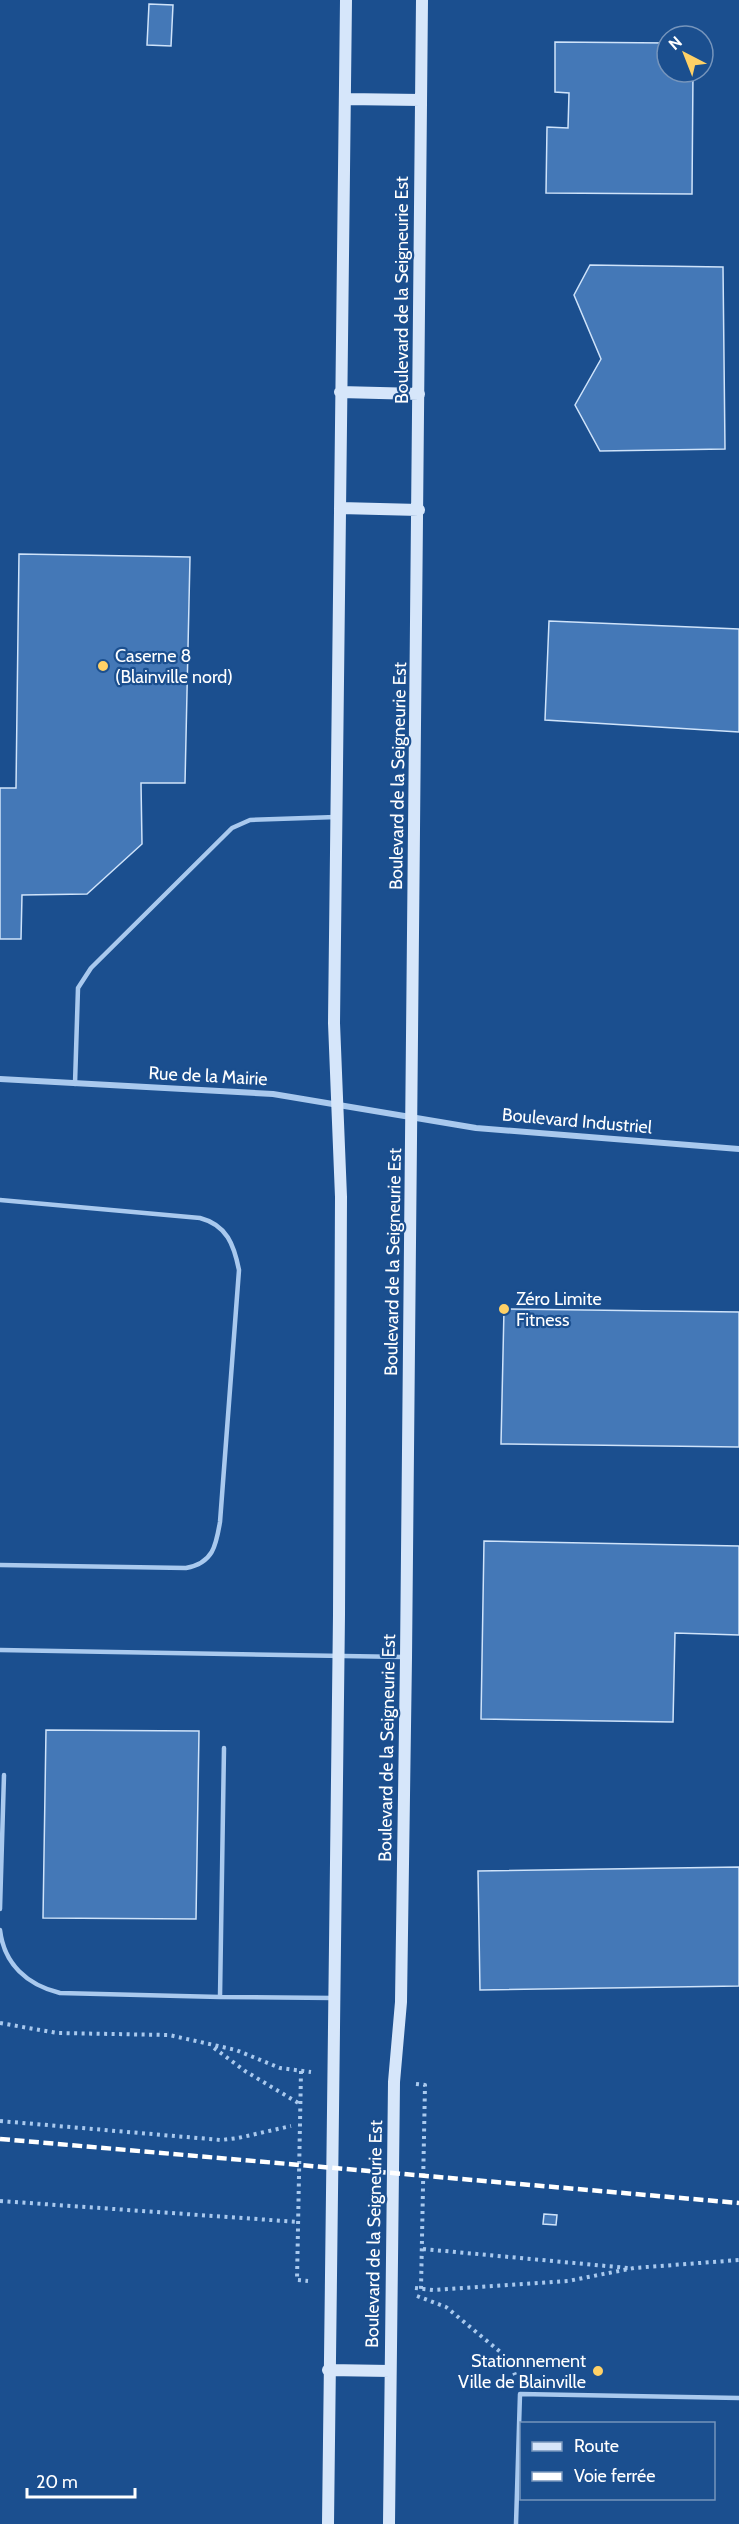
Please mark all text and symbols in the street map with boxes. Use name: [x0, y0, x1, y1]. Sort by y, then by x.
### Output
north arrow: [655, 24, 715, 84]
text: N: [665, 32, 686, 54]
street label: Boulevard de la Seigneurie Est: [391, 176, 413, 404]
place label: Caserne 8 (Blainville nord): [115, 645, 233, 688]
marker: Caserne 8 (Blainville nord): [96, 659, 110, 673]
street label: Boulevard de la Seigneurie Est: [385, 662, 411, 890]
street label: Rue de la Mairie: [148, 1062, 268, 1090]
street label: Boulevard Industriel: [501, 1103, 654, 1139]
street label: Boulevard de la Seigneurie Est: [380, 1148, 406, 1376]
place label: Zéro Limite Fitness: [516, 1288, 602, 1331]
marker: Zéro Limite Fitness: [497, 1302, 511, 1316]
street label: Boulevard de la Seigneurie Est: [374, 1634, 400, 1862]
street label: Boulevard de la Seigneurie Est: [361, 2120, 387, 2348]
place label: Stationnement Ville de Blainville: [458, 2350, 586, 2393]
marker: Stationnement Ville de Blainville: [591, 2364, 605, 2378]
legend: [520, 2422, 715, 2500]
text: Route: [574, 2435, 619, 2457]
scale bar: [27, 2461, 135, 2499]
text: Voie ferrée: [574, 2465, 655, 2487]
text: 20 m: [36, 2471, 78, 2493]

